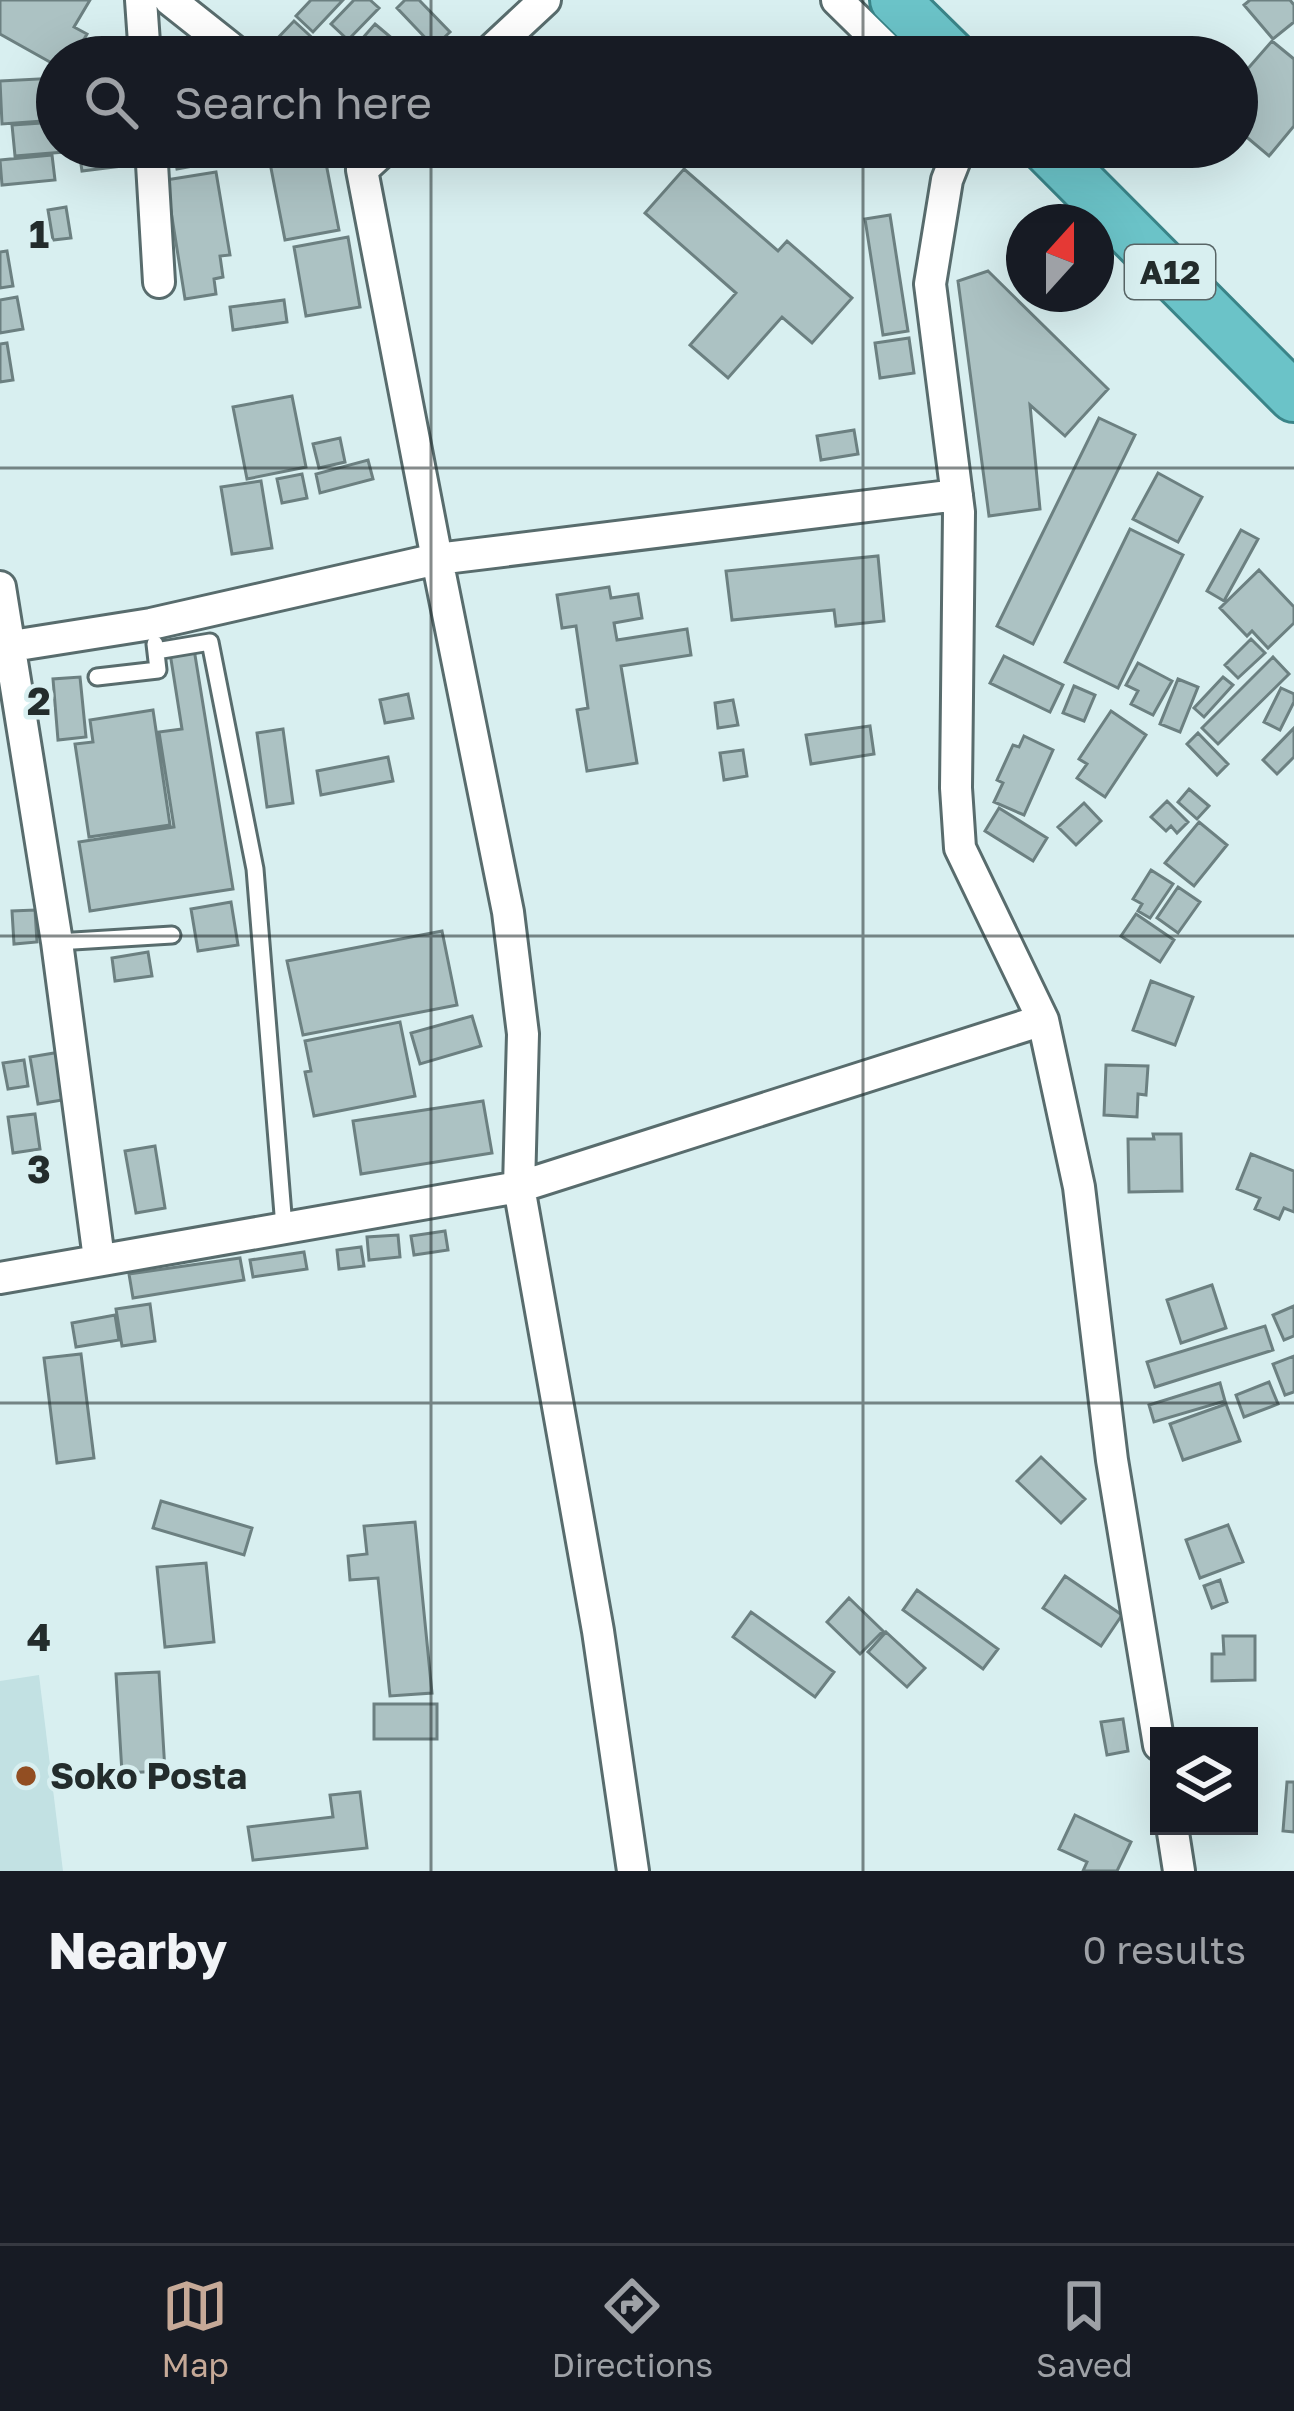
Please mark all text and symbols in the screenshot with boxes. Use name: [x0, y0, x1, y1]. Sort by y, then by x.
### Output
search box: [36, 36, 1258, 168]
icon: search: [78, 69, 144, 135]
text: Search here: [174, 75, 432, 129]
north arrow: [1006, 204, 1114, 312]
text: 1: [29, 210, 49, 257]
road number: A12: [1125, 245, 1215, 299]
text: 2: [27, 677, 51, 724]
text: 3: [27, 1145, 51, 1192]
text: 4: [27, 1613, 51, 1660]
map controls: [1150, 1727, 1258, 1835]
button: layers: [1150, 1727, 1258, 1835]
place label: Soko Posta: [50, 1754, 247, 1797]
marker: Soko Posta: [13, 1763, 39, 1789]
text: Nearby: [48, 1919, 227, 1980]
text: 0 results: [1082, 1926, 1246, 1973]
tab: Map: [162, 2273, 229, 2384]
tab: Directions: [552, 2273, 713, 2384]
tab: Saved: [1036, 2273, 1132, 2384]

